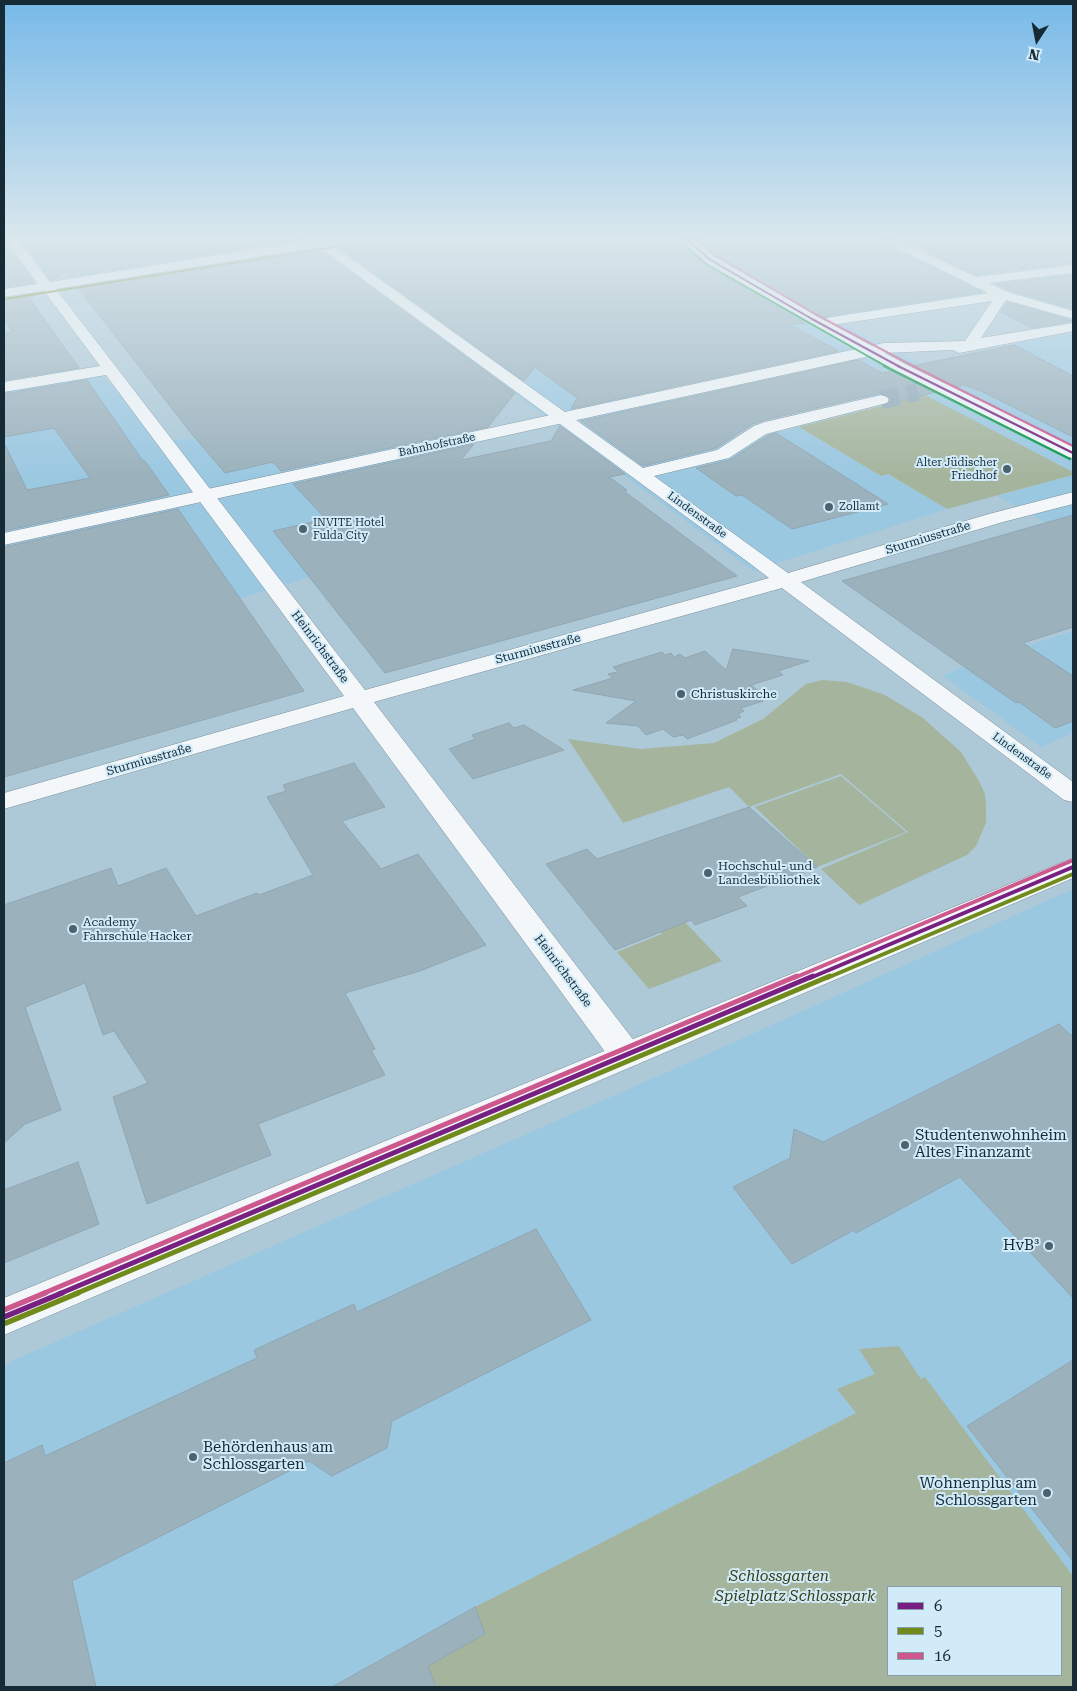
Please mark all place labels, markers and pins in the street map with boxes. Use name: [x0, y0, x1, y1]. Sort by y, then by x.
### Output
place label: Alter Jüdischer Friedhof: [916, 456, 997, 482]
marker: Alter Jüdischer Friedhof: [1001, 463, 1013, 475]
place label: Zollamt: [839, 500, 880, 514]
marker: Zollamt: [823, 501, 835, 513]
place label: INVITE Hotel Fulda City: [313, 516, 384, 542]
marker: INVITE Hotel Fulda City: [297, 523, 309, 535]
place label: Christuskirche: [691, 687, 777, 701]
marker: Christuskirche: [675, 688, 687, 700]
place label: Hochschul- und Landesbibliothek: [718, 859, 820, 887]
marker: Hochschul- und Landesbibliothek: [702, 867, 714, 879]
place label: Academy Fahrschule Hacker: [83, 915, 191, 943]
marker: Academy Fahrschule Hacker: [67, 923, 79, 935]
place label: Studentenwohnheim Altes Finanzamt: [915, 1127, 1067, 1162]
marker: Studentenwohnheim Altes Finanzamt: [899, 1139, 911, 1151]
place label: HvB³: [1003, 1237, 1039, 1255]
marker: HvB³: [1043, 1240, 1055, 1252]
place label: Behördenhaus am Schlossgarten: [203, 1439, 333, 1474]
marker: Behördenhaus am Schlossgarten: [187, 1451, 199, 1463]
place label: Wohnenplus am Schlossgarten: [919, 1475, 1037, 1510]
marker: Wohnenplus am Schlossgarten: [1041, 1487, 1053, 1499]

